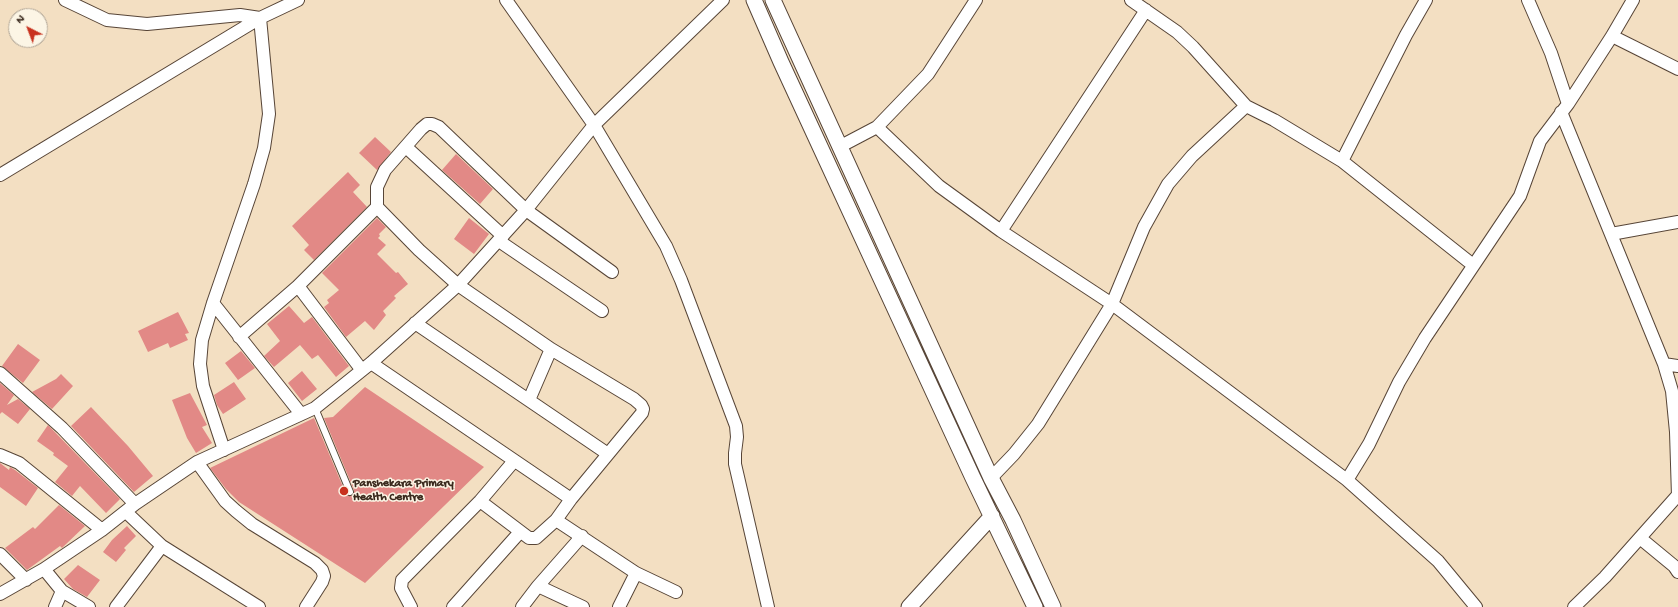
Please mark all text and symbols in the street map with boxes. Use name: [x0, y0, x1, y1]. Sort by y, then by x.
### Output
north arrow: [8, 8, 48, 48]
text: N: [14, 13, 27, 27]
place label: Panshekara Primary Health Centre: [353, 477, 454, 505]
marker: Panshekara Primary Health Centre: [338, 485, 350, 497]

